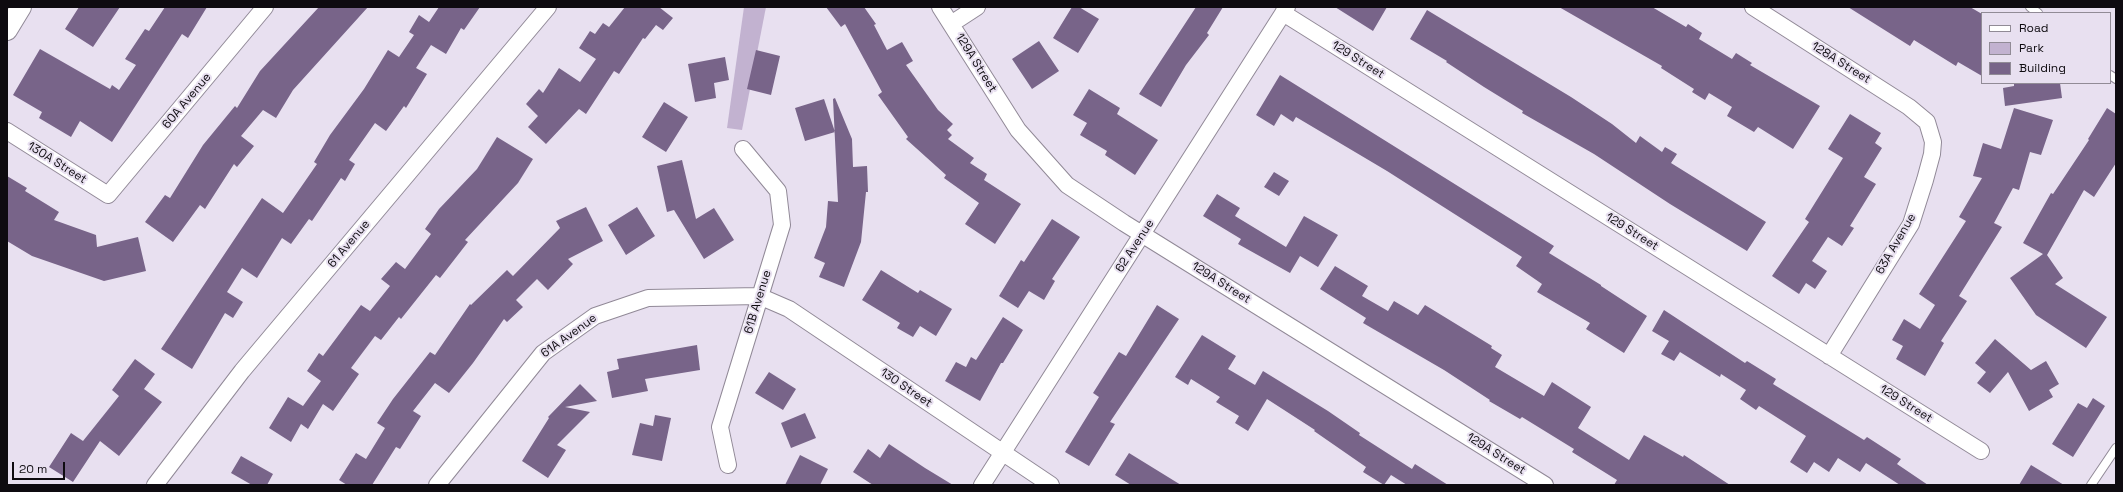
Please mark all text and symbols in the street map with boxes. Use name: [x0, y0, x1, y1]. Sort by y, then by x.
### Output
legend: [1981, 12, 2111, 84]
text: Road: [2019, 20, 2048, 36]
street label: 129A Street: [952, 31, 1000, 95]
street label: 129 Street: [1329, 38, 1387, 82]
street label: 128A Street: [1809, 39, 1873, 87]
text: Park: [2019, 40, 2044, 56]
text: Building: [2019, 60, 2066, 76]
street label: 60A Avenue: [160, 70, 214, 132]
street label: 130A Street: [25, 139, 89, 187]
street label: 129 Street: [1603, 210, 1661, 254]
street label: 63A Avenue: [1873, 211, 1919, 277]
street label: 61 Avenue: [325, 217, 373, 271]
street label: 62 Avenue: [1113, 217, 1157, 275]
street label: 129A Street: [1189, 259, 1253, 307]
street label: 61B Avenue: [742, 268, 774, 336]
street label: 61A Avenue: [538, 311, 600, 361]
street label: 130 Street: [877, 365, 935, 411]
street label: 129 Street: [1877, 382, 1935, 426]
street label: 129A Street: [1464, 430, 1528, 478]
scale bar: [14, 454, 67, 480]
text: 20 m: [19, 461, 47, 477]

